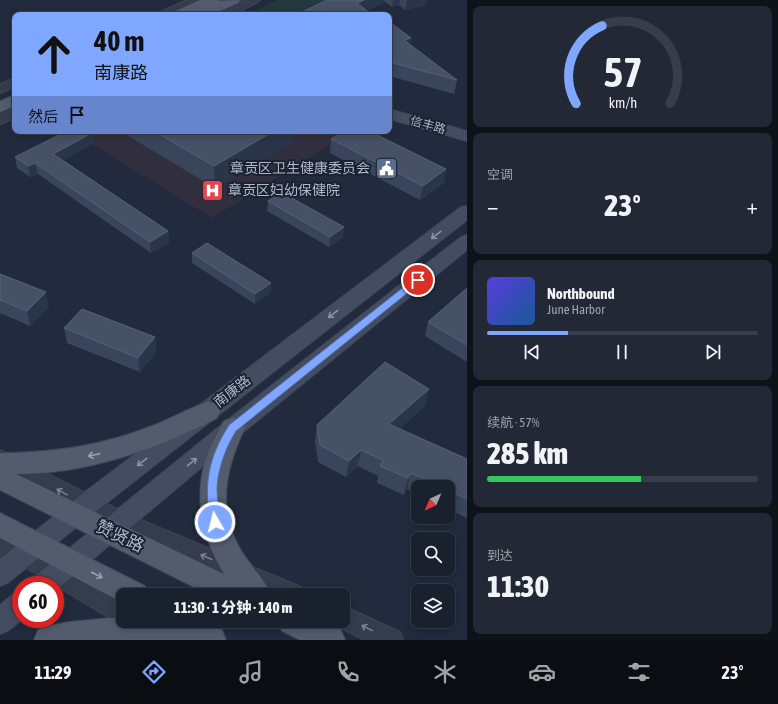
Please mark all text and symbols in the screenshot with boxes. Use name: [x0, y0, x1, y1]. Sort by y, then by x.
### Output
text: 40 m: [94, 25, 144, 57]
icon: ahead: [28, 28, 80, 80]
text: 57: [603, 48, 642, 96]
text: 南康路: [94, 62, 148, 83]
text: km/h: [608, 95, 637, 111]
icon: arrive: [66, 104, 88, 126]
text: 然后: [28, 108, 58, 125]
street label: 信丰路: [409, 113, 447, 137]
public building icon: 章贡区卫生健康委员会: [373, 155, 399, 181]
place label: 章贡区卫生健康委员会: [230, 160, 370, 176]
text: 空调: [487, 167, 513, 182]
hospital icon: 章贡区妇幼保健院: [199, 177, 225, 203]
place label: 章贡区妇幼保健院: [228, 182, 340, 198]
text: 23°: [604, 188, 641, 222]
text: −: [487, 193, 498, 219]
text: +: [747, 193, 758, 219]
one-way arrow: [431, 231, 442, 239]
pin: [401, 263, 435, 297]
icon: arrive: [407, 269, 429, 291]
text: Northbound: [547, 285, 615, 302]
text: June Harbor: [547, 302, 605, 317]
one-way arrow: [328, 310, 339, 318]
icon: previous: [521, 341, 543, 363]
icon: pause: [611, 341, 633, 363]
icon: next: [702, 341, 724, 363]
street label: 南康路: [211, 372, 253, 410]
text: 续航 · 57%: [487, 415, 540, 430]
text: 285 km: [487, 436, 568, 470]
one-way arrow: [87, 451, 100, 459]
one-way arrow: [136, 458, 147, 466]
one-way arrow: [187, 458, 197, 467]
north arrow: [411, 480, 455, 524]
map controls: [411, 480, 455, 628]
one-way arrow: [56, 488, 68, 495]
position arrow: [194, 501, 236, 543]
street label: 赞贤路: [93, 516, 147, 556]
button: search: [411, 532, 455, 576]
text: 到达: [487, 548, 513, 563]
one-way arrow: [200, 553, 212, 560]
text: 11:30: [487, 569, 549, 603]
one-way arrow: [90, 572, 102, 580]
speed limit sign: 60: [12, 576, 64, 628]
button: layers: [411, 584, 455, 628]
text: 11:30 · 1 分钟 · 140 m: [174, 599, 292, 616]
one-way arrow: [362, 624, 374, 631]
icon: directions: [140, 658, 168, 686]
icon: music: [237, 658, 265, 686]
icon: phone: [334, 658, 362, 686]
icon: climate: [431, 658, 459, 686]
icon: car: [528, 658, 556, 686]
icon: filters: [625, 658, 653, 686]
text: 11:29: [34, 662, 71, 683]
text: 23°: [722, 662, 744, 683]

